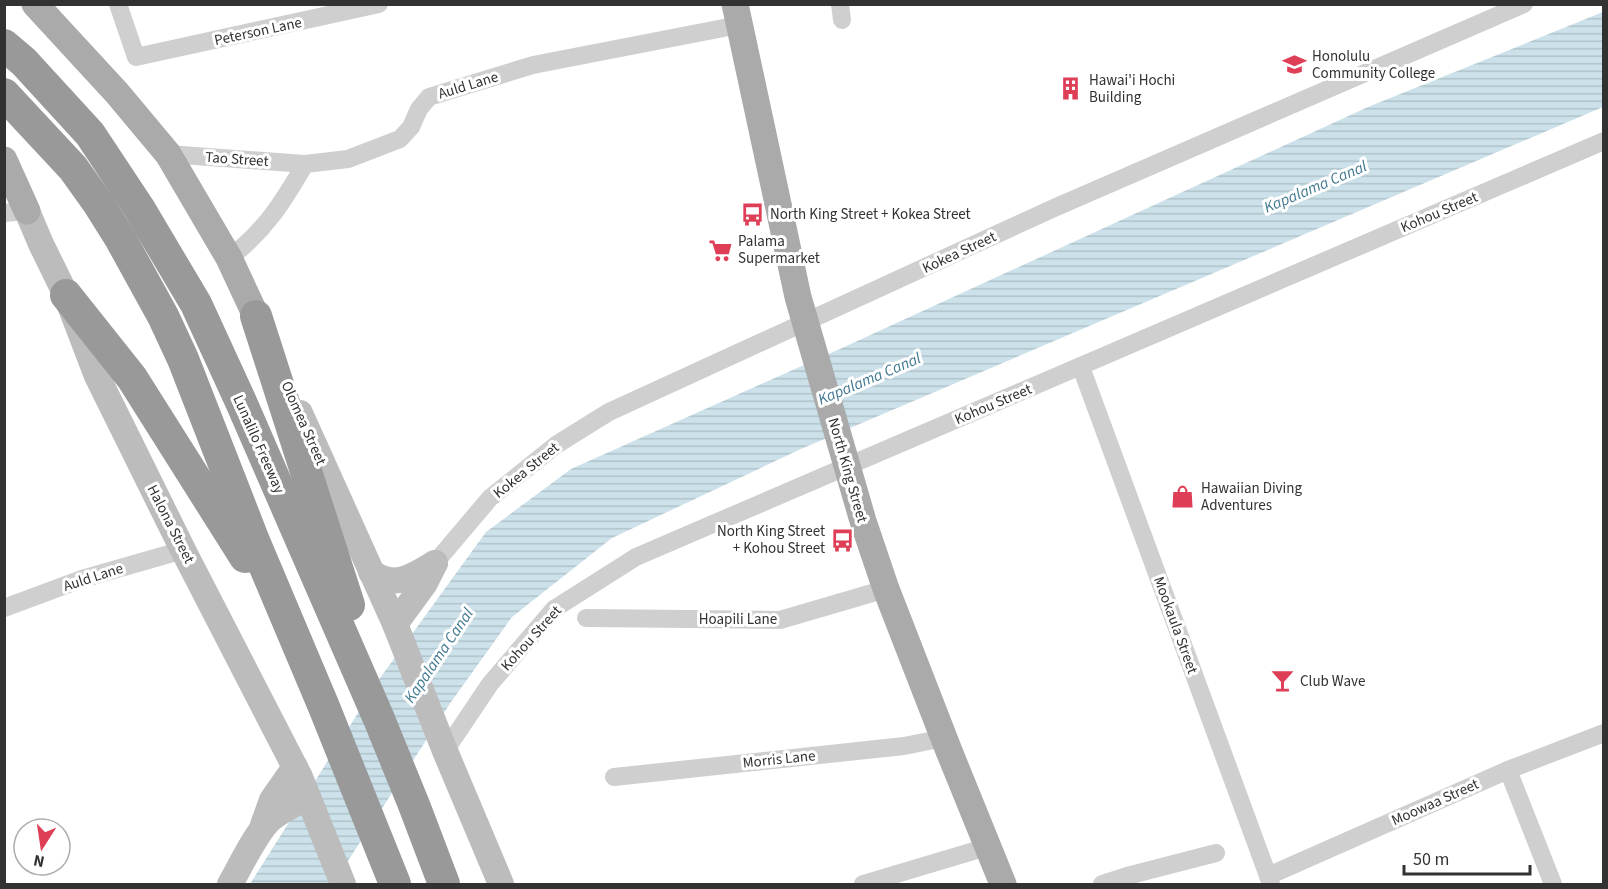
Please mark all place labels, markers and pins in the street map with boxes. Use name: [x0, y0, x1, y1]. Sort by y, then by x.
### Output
place label: Honolulu Community College: [1312, 46, 1435, 84]
school or university icon: Honolulu Community College: [1281, 52, 1307, 78]
place label: Hawai'i Hochi Building: [1089, 70, 1175, 108]
building icon: Hawai'i Hochi Building: [1058, 76, 1084, 102]
bus stop icon: North King Street + Kokea Street: [739, 201, 765, 227]
place label: North King Street + Kokea Street: [770, 204, 971, 225]
place label: Palama Supermarket: [738, 231, 820, 269]
supermarket icon: Palama Supermarket: [707, 237, 733, 263]
place label: Hawaiian Diving Adventures: [1201, 478, 1302, 516]
shop icon: Hawaiian Diving Adventures: [1170, 484, 1196, 510]
place label: North King Street + Kohou Street: [717, 521, 825, 559]
bus stop icon: North King Street + Kohou Street: [830, 527, 856, 553]
bar icon: Club Wave: [1269, 668, 1295, 694]
place label: Club Wave: [1300, 671, 1365, 692]

